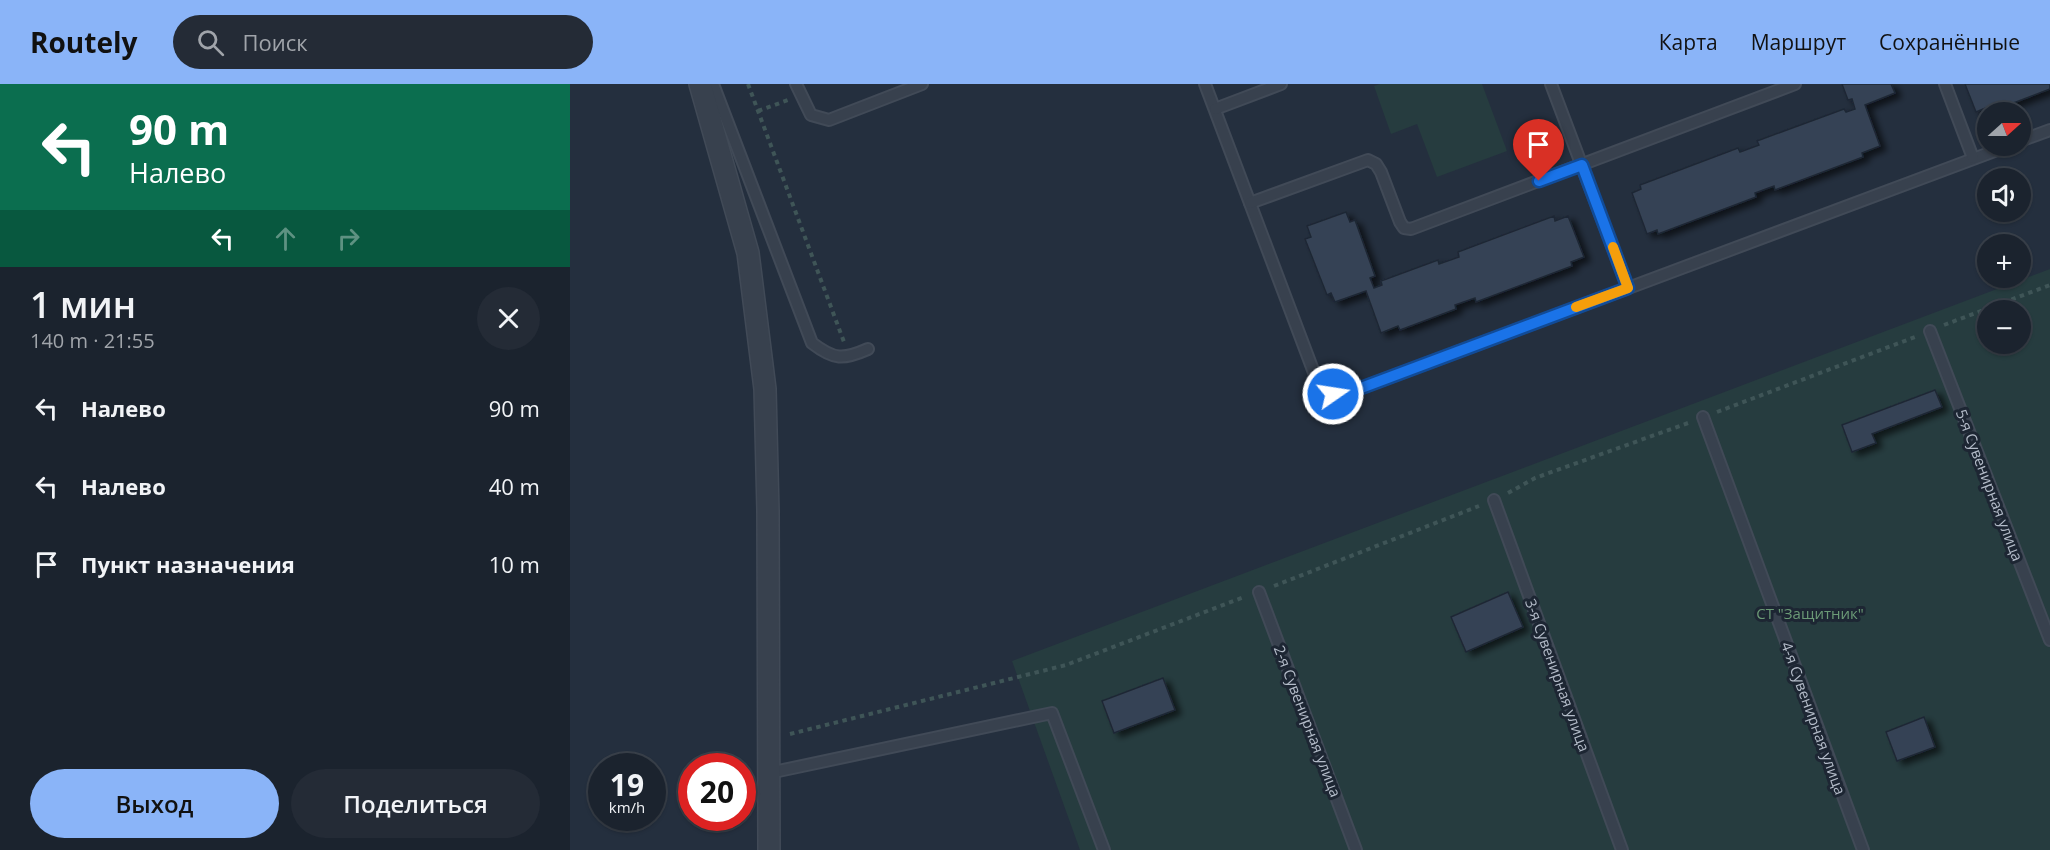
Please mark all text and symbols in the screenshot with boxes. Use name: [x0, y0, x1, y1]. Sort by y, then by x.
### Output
search box: [173, 15, 593, 69]
text: Routely: [30, 23, 137, 61]
icon: search: [194, 26, 227, 59]
text: Поиск: [242, 27, 308, 57]
text: Карта: [1659, 28, 1718, 56]
text: Маршрут: [1751, 28, 1846, 56]
text: Сохранённые: [1879, 28, 2020, 56]
text: 90 m: [129, 100, 229, 157]
north arrow: [1977, 102, 2031, 156]
map controls: [1977, 102, 2031, 354]
icon: left: [30, 108, 108, 186]
pin: [1513, 119, 1564, 181]
icon: arrive: [1522, 128, 1555, 161]
text: Налево: [129, 154, 226, 191]
button: sound: [1977, 168, 2031, 222]
icon: left: [206, 222, 239, 255]
icon: ahead: [269, 222, 302, 255]
icon: right: [332, 222, 365, 255]
button: +: [1977, 234, 2031, 288]
text: 1 мин: [30, 280, 136, 329]
button: close: [477, 287, 540, 350]
button: −: [1977, 300, 2031, 354]
text: 140 m · 21:55: [30, 327, 155, 354]
position arrow: [1301, 362, 1365, 426]
icon: left: [30, 392, 63, 425]
text: Налево: [81, 393, 166, 423]
text: 90 m: [489, 393, 540, 423]
street label: 5-я Сувенирная улица: [1952, 406, 2028, 564]
icon: left: [30, 470, 63, 503]
text: Налево: [81, 471, 166, 501]
text: 40 m: [489, 471, 540, 501]
icon: arrive: [30, 548, 63, 581]
text: Пункт назначения: [81, 549, 295, 579]
text: 10 m: [489, 549, 540, 579]
street label: 3-я Сувенирная улица: [1521, 596, 1595, 754]
park label: СТ "Защитник": [1756, 603, 1864, 623]
street label: 4-я Сувенирная улица: [1777, 639, 1851, 797]
street label: 2-я Сувенирная улица: [1270, 642, 1346, 800]
speed limit sign: 20: [678, 753, 756, 831]
text: 19: [610, 764, 644, 805]
button: Выход: [30, 769, 279, 838]
button: Поделиться: [291, 769, 540, 838]
text: km/h: [609, 797, 645, 817]

